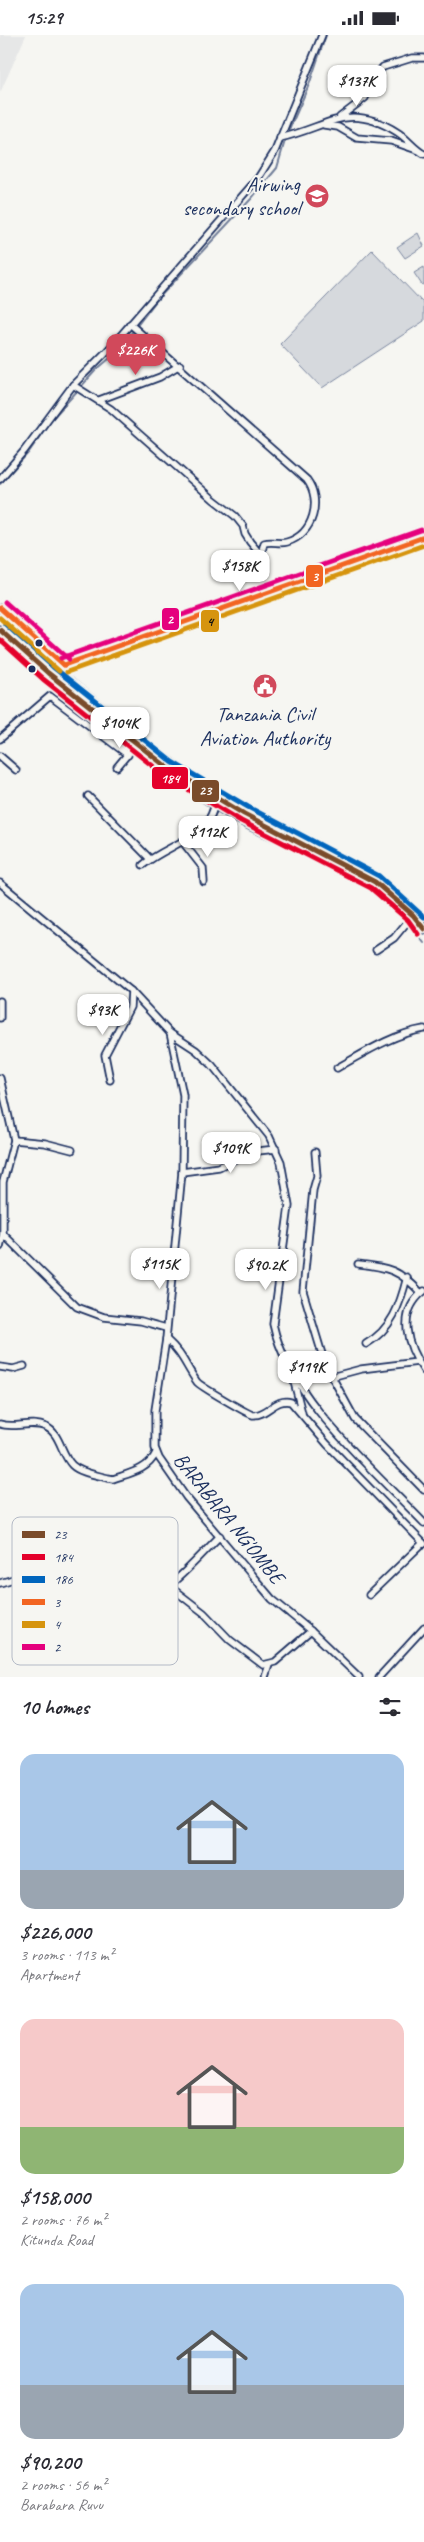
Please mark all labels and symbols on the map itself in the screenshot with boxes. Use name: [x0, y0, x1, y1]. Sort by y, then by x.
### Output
pin: $137K: [322, 65, 392, 107]
place label: Airwing secondary school: [183, 171, 303, 221]
school or university icon: Airwing secondary school: [304, 183, 330, 209]
pin: $226K: [101, 333, 171, 376]
pin: $158K: [205, 549, 275, 592]
line badge: 3: [305, 564, 324, 588]
text: 3: [312, 568, 320, 585]
line badge: 2: [161, 607, 180, 631]
line badge: 4: [200, 609, 220, 633]
text: 2: [167, 611, 175, 628]
text: 4: [207, 613, 215, 630]
unlabelled marker: [34, 638, 44, 648]
unlabelled marker: [27, 664, 37, 674]
public building icon: Tanzania Civil Aviation Authority: [252, 673, 278, 699]
place label: Tanzania Civil Aviation Authority: [200, 701, 332, 751]
pin: $104K: [85, 707, 155, 749]
line badge: 184: [151, 766, 189, 790]
text: 184: [161, 770, 181, 787]
line badge: 23: [191, 779, 220, 803]
text: 23: [199, 782, 213, 799]
pin: $112K: [173, 815, 243, 858]
pin: $93K: [73, 993, 133, 1036]
pin: $109K: [196, 1131, 266, 1174]
pin: $115K: [125, 1247, 195, 1290]
pin: $90.2K: [225, 1249, 307, 1291]
pin: $119K: [272, 1351, 342, 1393]
street label: BARABARA NG'OMBE: [168, 1447, 291, 1591]
legend: [12, 1517, 178, 1665]
text: 23: [54, 1526, 68, 1543]
text: 184: [54, 1549, 75, 1566]
text: 186: [54, 1571, 74, 1588]
text: 3: [54, 1594, 62, 1611]
text: 4: [54, 1616, 62, 1633]
text: 2: [54, 1639, 62, 1656]

